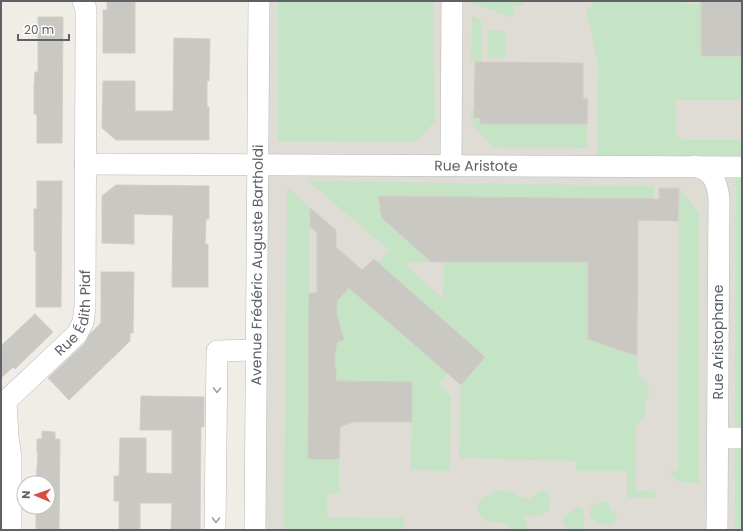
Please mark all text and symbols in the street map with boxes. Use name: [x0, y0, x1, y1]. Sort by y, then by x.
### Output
scale bar: [18, 16, 69, 42]
text: 20 m: [24, 21, 54, 38]
street label: Avenue Frédéric Auguste Bartholdi: [246, 145, 268, 386]
street label: Rue Aristote: [434, 156, 518, 176]
street label: Rue Édith Piaf: [50, 269, 95, 360]
street label: Rue Aristophane: [708, 284, 728, 399]
one-way arrow: [213, 387, 221, 393]
north arrow: [16, 475, 56, 515]
text: N: [18, 490, 34, 499]
one-way arrow: [212, 517, 220, 523]

